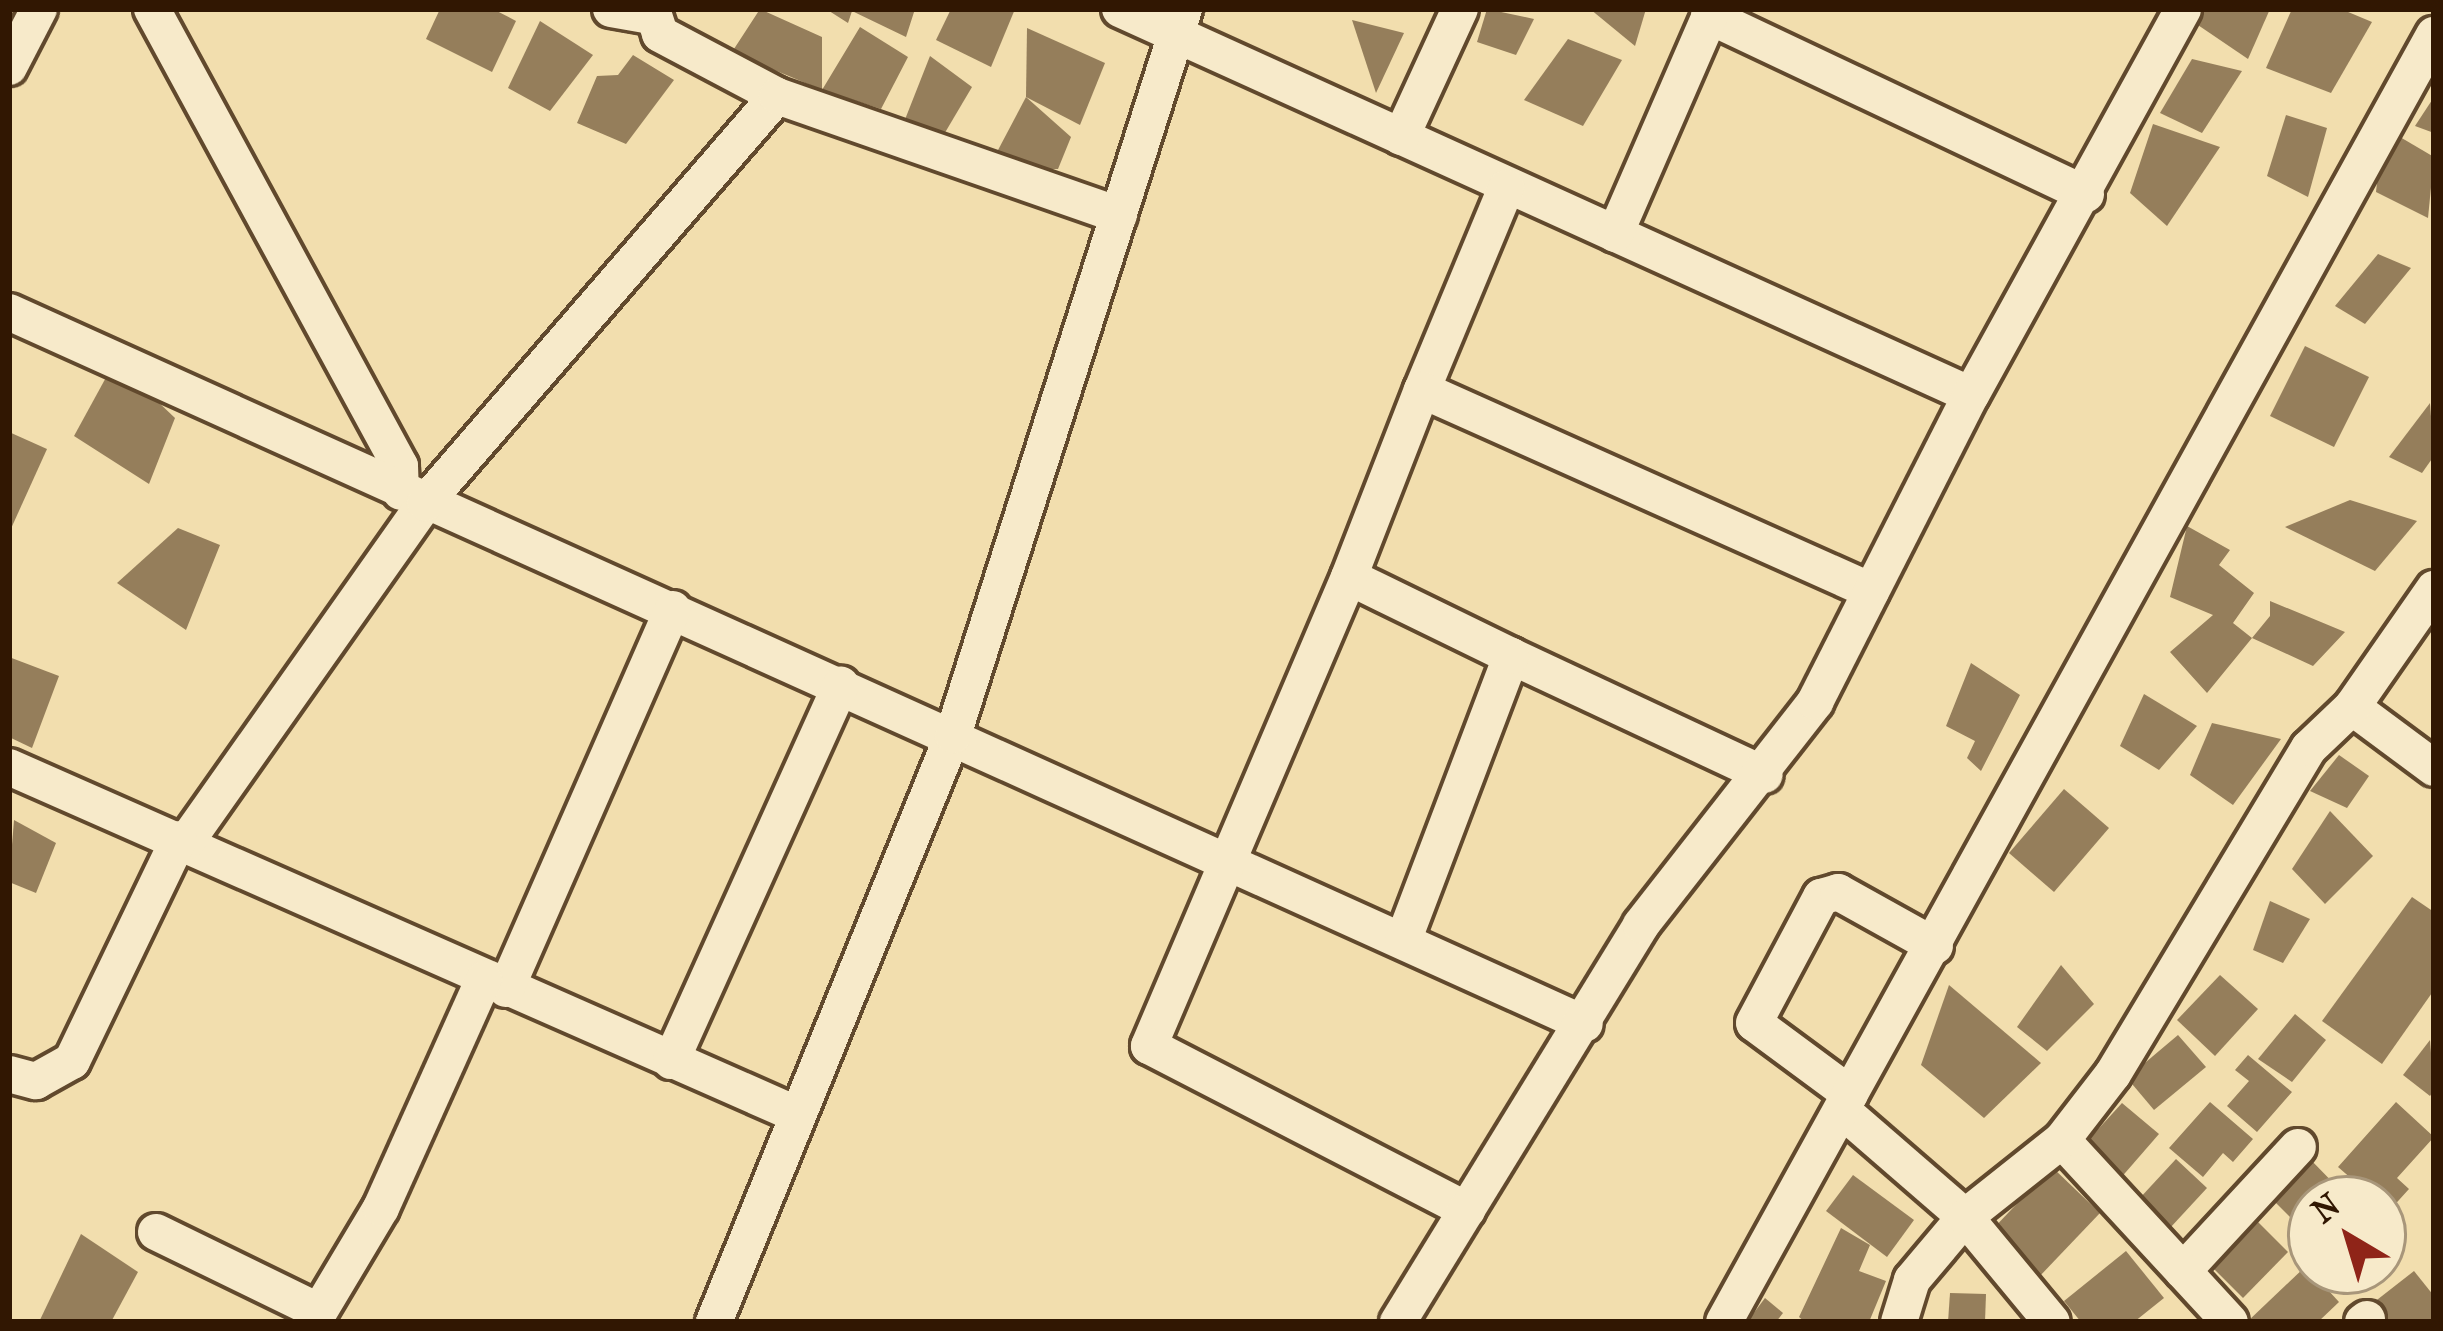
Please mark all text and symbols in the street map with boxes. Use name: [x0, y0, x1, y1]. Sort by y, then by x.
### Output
north arrow: [2287, 1175, 2407, 1295]
text: N: [2304, 1186, 2348, 1232]

